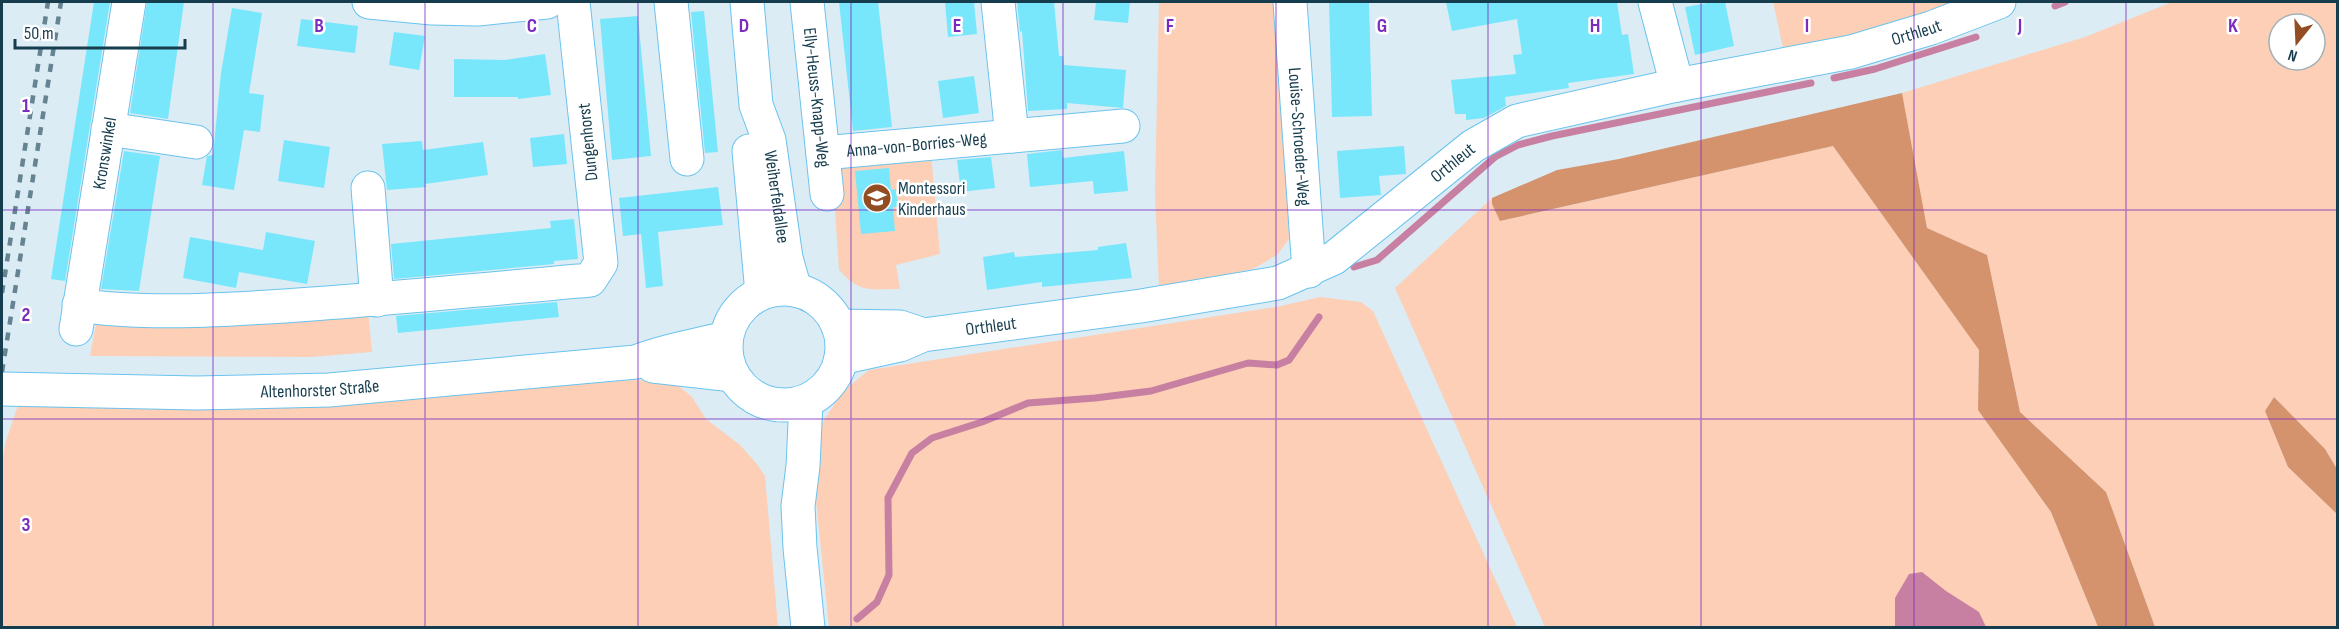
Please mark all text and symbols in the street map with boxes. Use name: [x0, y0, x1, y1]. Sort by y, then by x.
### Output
scale bar: [15, 12, 184, 50]
north arrow: [2267, 12, 2327, 72]
text: B: [314, 14, 324, 38]
text: C: [527, 14, 537, 38]
text: D: [739, 14, 749, 38]
text: E: [953, 14, 961, 38]
text: F: [1166, 14, 1174, 38]
text: G: [1377, 14, 1387, 38]
text: H: [1590, 14, 1600, 38]
text: I: [1805, 14, 1809, 38]
street label: Orthleut: [1889, 14, 1945, 50]
text: J: [2017, 14, 2022, 38]
text: K: [2228, 14, 2238, 38]
text: 50 m: [24, 23, 54, 44]
street label: Elly-Heuss-Knapp-Weg: [799, 27, 835, 168]
text: N: [2286, 44, 2300, 65]
street label: Louise-Schroeder-Weg: [1284, 67, 1315, 207]
text: 1: [22, 94, 30, 118]
street label: Dungenhorst: [573, 102, 603, 182]
street label: Kronswinkel: [88, 116, 121, 191]
street label: Anna-von-Borries-Weg: [845, 128, 987, 161]
street label: Orthleut: [1426, 138, 1480, 187]
street label: Weiherfeldallee: [760, 149, 794, 244]
place label: Montessori Kinderhaus: [898, 178, 966, 220]
school or university icon: Montessori Kinderhaus: [861, 182, 893, 214]
text: 2: [22, 303, 30, 327]
street label: Orthleut: [964, 312, 1018, 340]
street label: Altenhorster Straße: [259, 375, 380, 402]
text: 3: [22, 513, 31, 537]

